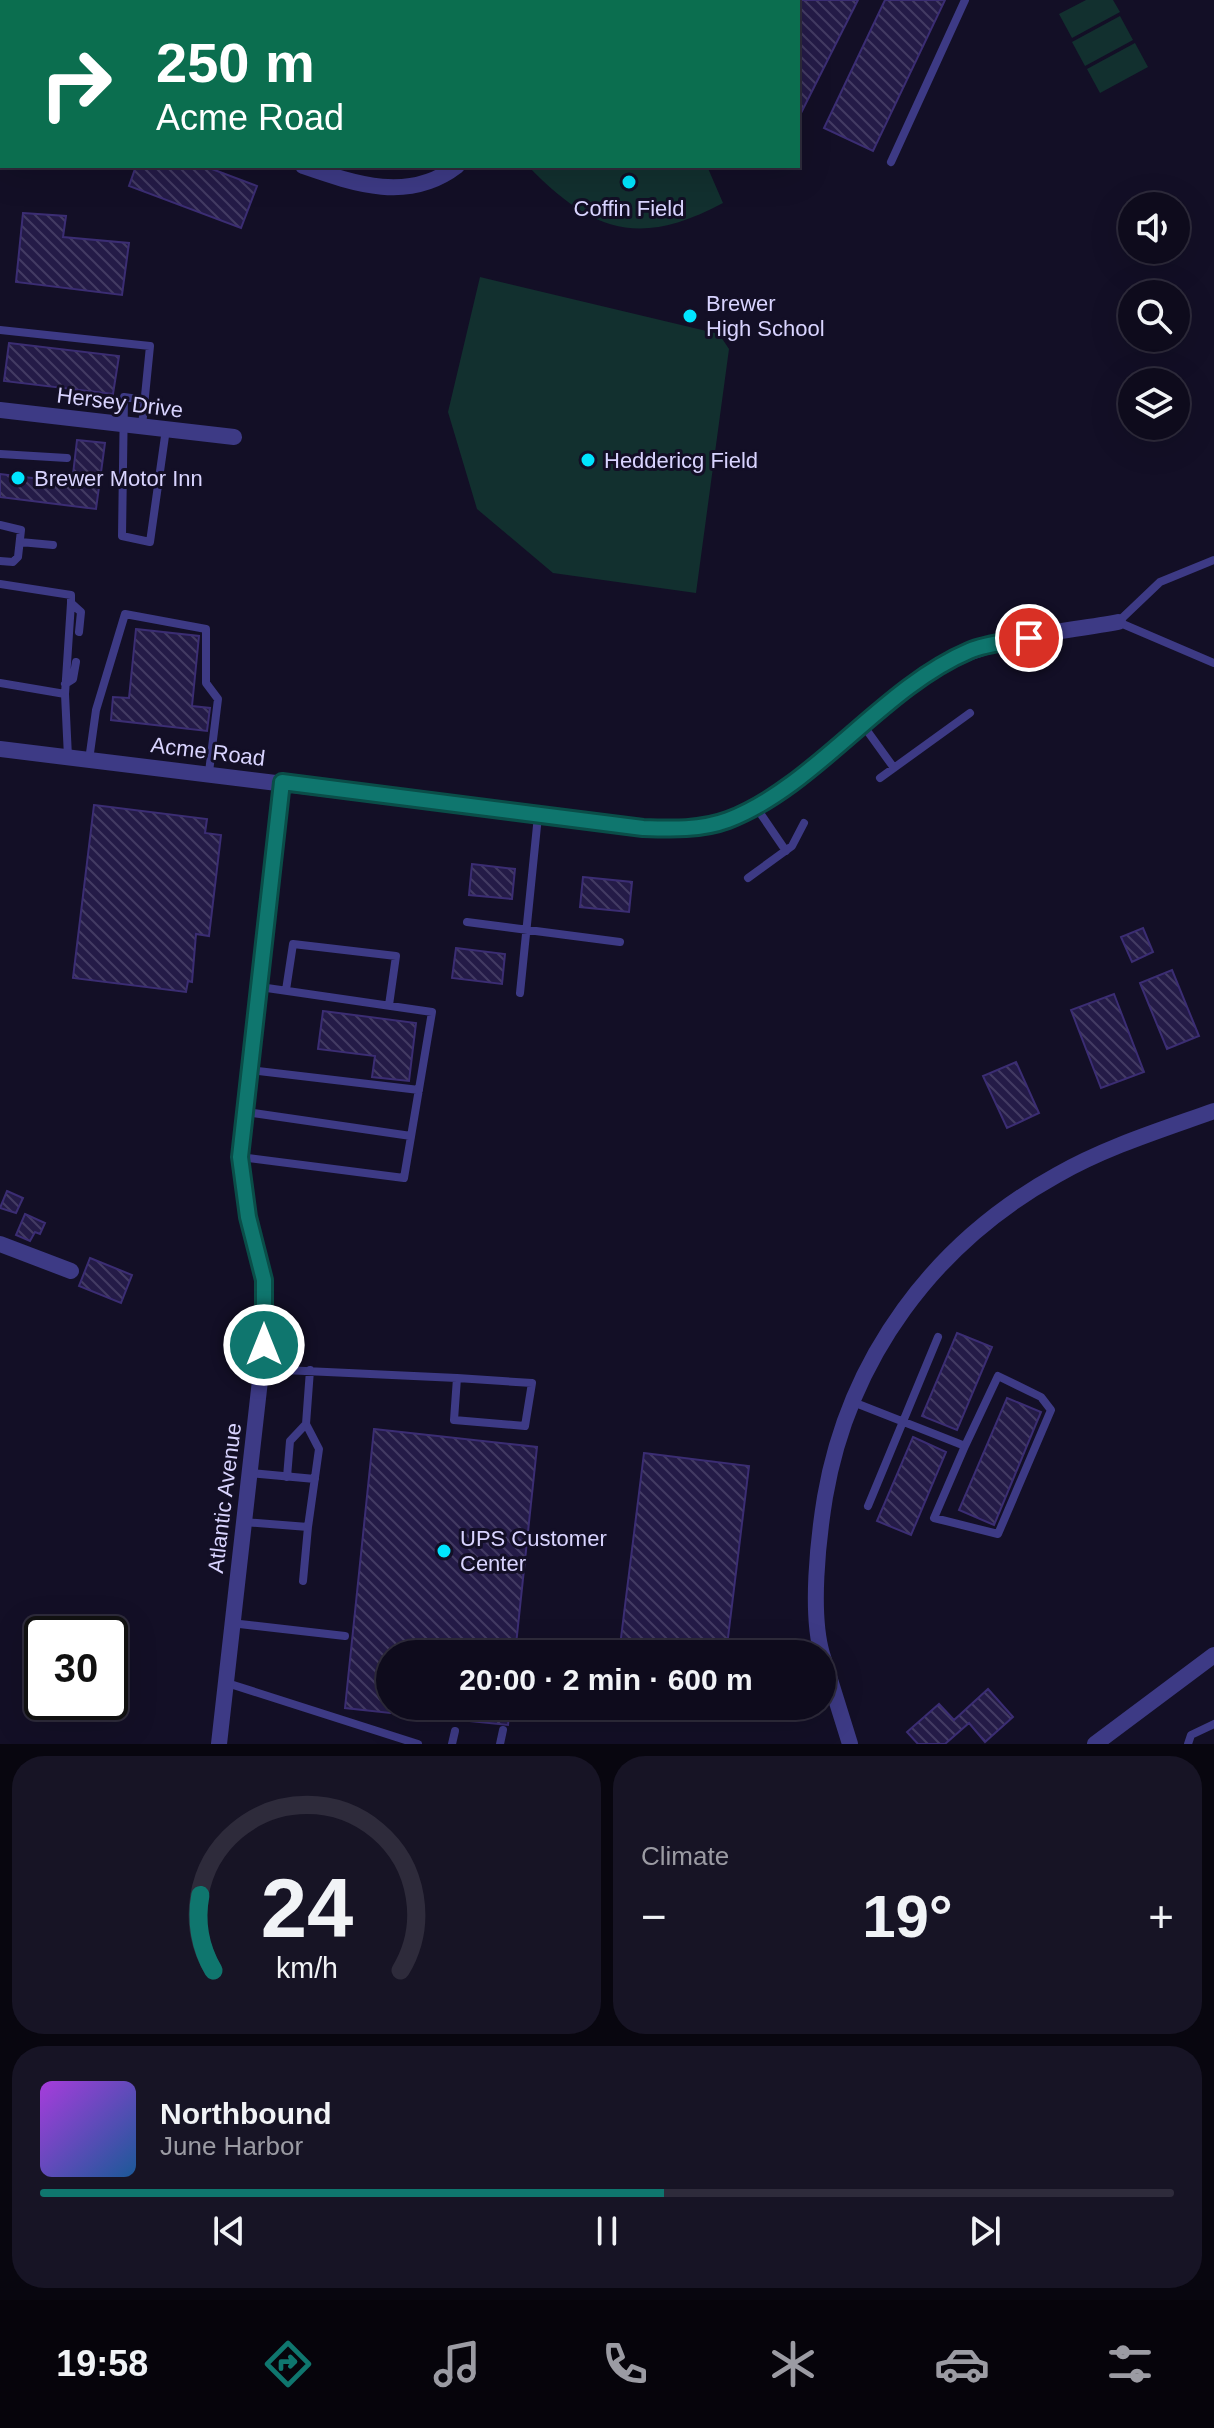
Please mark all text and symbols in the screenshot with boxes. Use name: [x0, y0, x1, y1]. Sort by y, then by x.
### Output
text: 250 m: [156, 31, 315, 94]
icon: right: [24, 32, 128, 136]
text: Acme Road: [156, 97, 344, 138]
marker: Coffin Field: [620, 173, 638, 191]
map controls: [1118, 192, 1190, 440]
button: sound: [1118, 192, 1190, 264]
place label: Coffin Field: [574, 196, 684, 221]
button: search: [1118, 280, 1190, 352]
place label: Brewer High School: [706, 291, 825, 341]
marker: Brewer High School: [681, 307, 699, 325]
button: layers: [1118, 368, 1190, 440]
street label: Hersey Drive: [55, 382, 185, 423]
place label: Heddericg Field: [604, 448, 758, 473]
marker: Heddericg Field: [579, 451, 597, 469]
place label: Brewer Motor Inn: [34, 466, 203, 491]
marker: Brewer Motor Inn: [9, 469, 27, 487]
pin: [995, 604, 1063, 672]
icon: arrive: [1007, 616, 1051, 660]
street label: Acme Road: [149, 732, 267, 771]
position arrow: [222, 1303, 306, 1387]
street label: Atlantic Avenue: [203, 1421, 246, 1575]
place label: UPS Customer Center: [460, 1526, 607, 1576]
marker: UPS Customer Center: [435, 1542, 453, 1560]
speed limit sign: 30: [24, 1616, 128, 1720]
text: 20:00 · 2 min · 600 m: [459, 1663, 753, 1696]
text: Climate: [641, 1841, 729, 1871]
text: 24: [260, 1862, 353, 1955]
text: 19°: [862, 1883, 953, 1950]
text: −: [641, 1892, 667, 1941]
text: +: [1148, 1892, 1174, 1941]
text: km/h: [276, 1952, 337, 1984]
text: Northbound: [160, 2097, 332, 2130]
text: June Harbor: [160, 2131, 303, 2161]
icon: previous: [207, 2209, 251, 2253]
icon: pause: [585, 2209, 629, 2253]
icon: next: [963, 2209, 1007, 2253]
icon: directions: [260, 2336, 316, 2392]
icon: music: [429, 2336, 485, 2392]
icon: phone: [597, 2336, 653, 2392]
icon: climate: [765, 2336, 821, 2392]
icon: car: [934, 2336, 990, 2392]
icon: filters: [1102, 2336, 1158, 2392]
text: 19:58: [56, 2343, 148, 2384]

